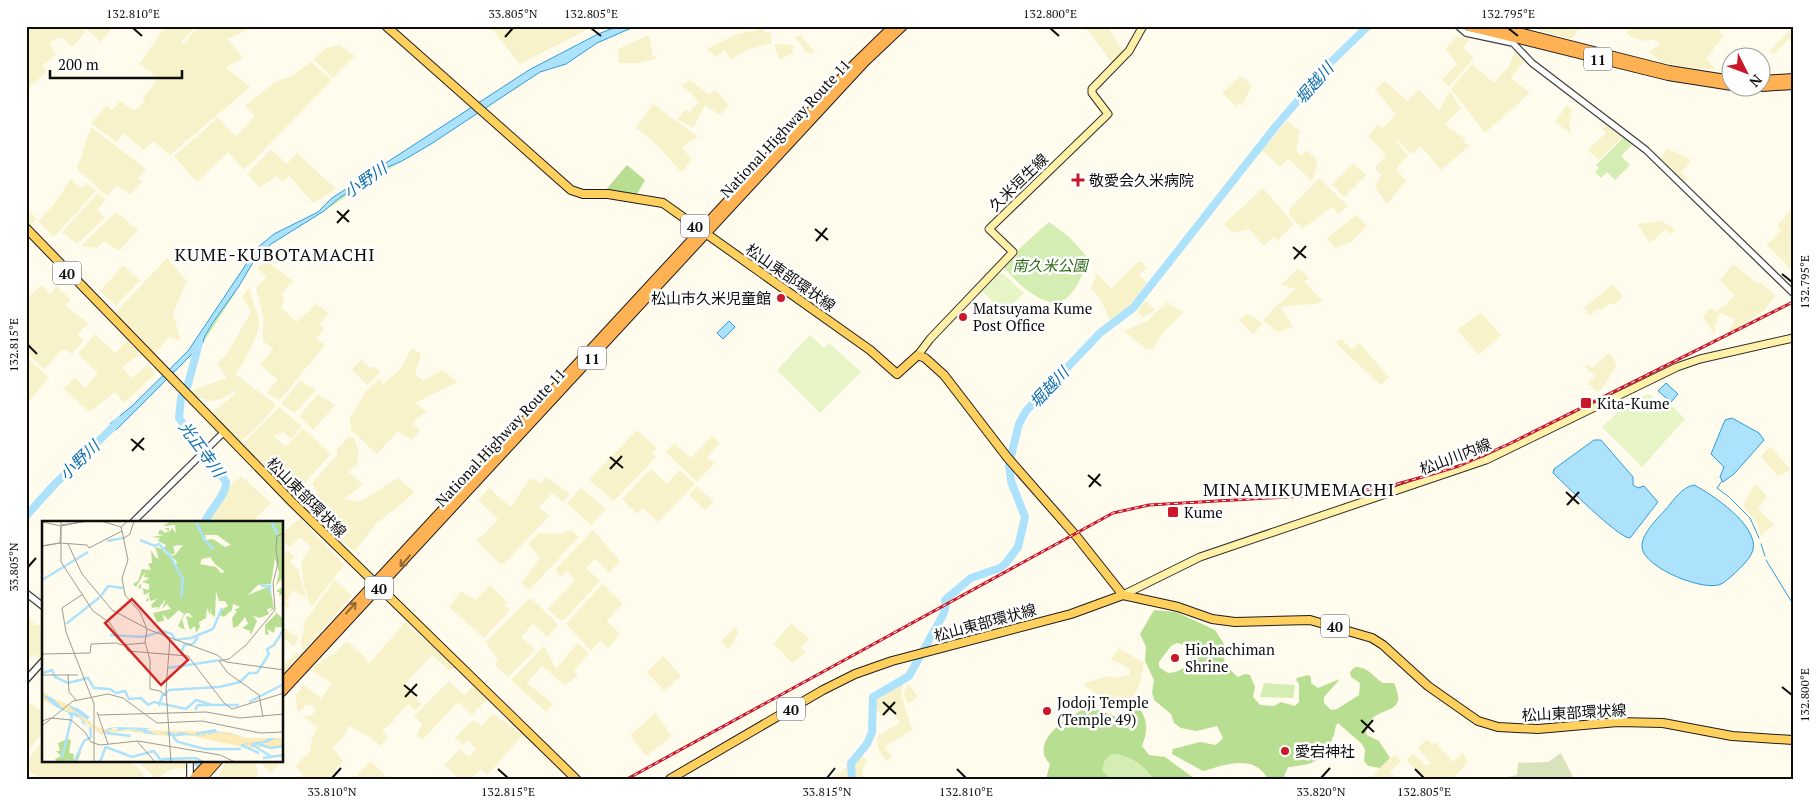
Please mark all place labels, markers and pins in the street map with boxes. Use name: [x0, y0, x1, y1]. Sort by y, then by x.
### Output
place label: 敬愛会久米病院: [1089, 170, 1194, 190]
marker: 敬愛会久米病院: [1071, 173, 1085, 187]
place label: 松山市久米児童館: [651, 288, 771, 308]
marker: 松山市久米児童館: [775, 292, 787, 304]
place label: Matsuyama Kume Post Office: [973, 298, 1092, 335]
marker: Matsuyama Kume Post Office: [957, 311, 969, 323]
place label: Kita-Kume: [1597, 393, 1670, 413]
marker: Kita-Kume: [1579, 396, 1593, 410]
place label: Kume: [1184, 502, 1223, 522]
marker: Kume: [1166, 505, 1180, 519]
place label: Hiohachiman Shrine: [1185, 639, 1275, 676]
marker: Hiohachiman Shrine: [1169, 652, 1181, 664]
place label: Jodoji Temple (Temple 49): [1057, 692, 1149, 729]
marker: Jodoji Temple (Temple 49): [1041, 705, 1053, 717]
place label: 愛宕神社: [1295, 741, 1355, 761]
marker: 愛宕神社: [1279, 745, 1291, 757]

